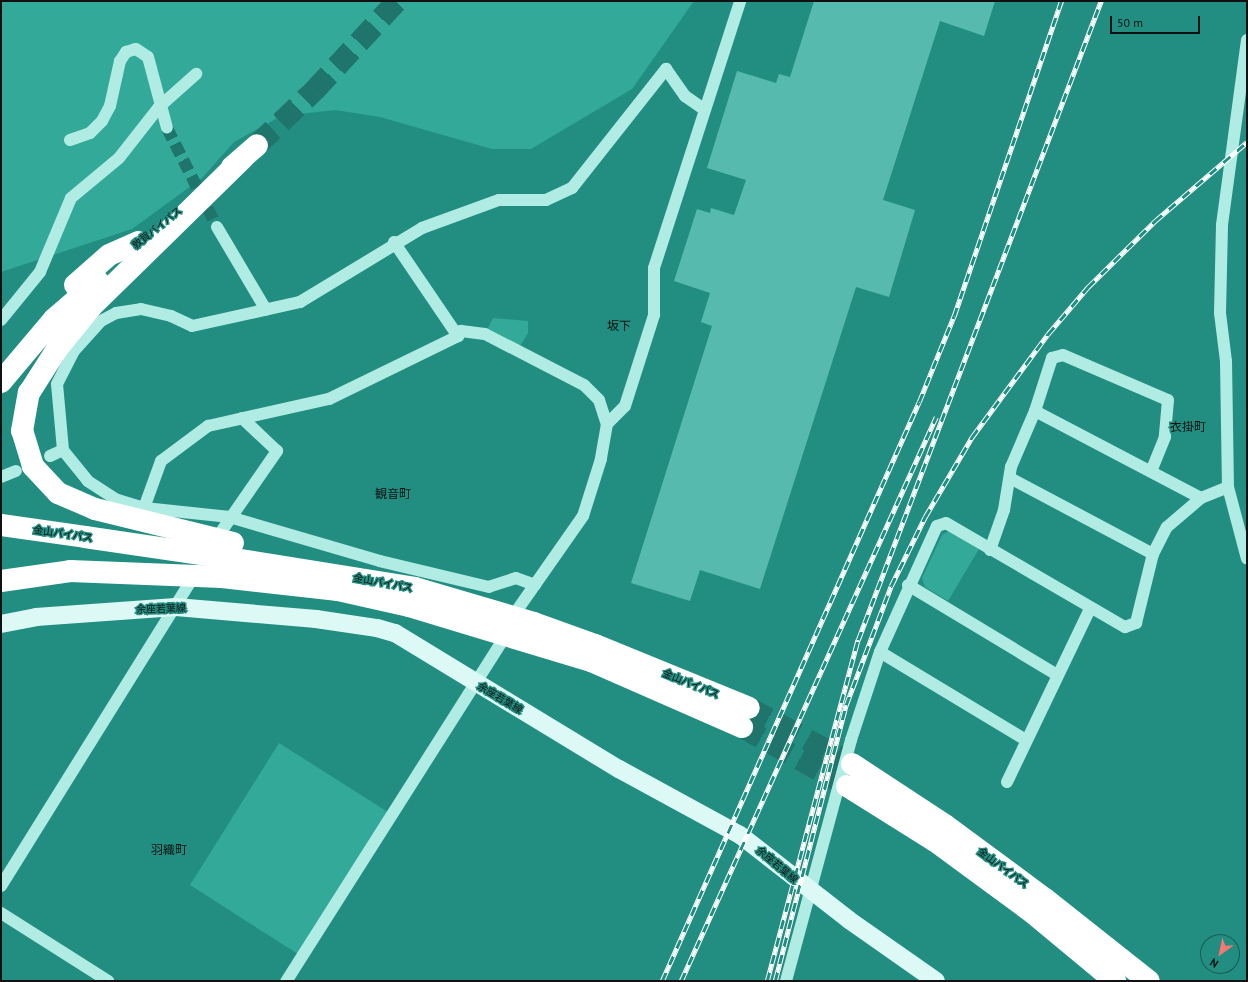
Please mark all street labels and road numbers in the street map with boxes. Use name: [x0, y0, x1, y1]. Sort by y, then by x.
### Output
street label: 敦賀バイパス: [130, 204, 184, 252]
street label: 金山バイパス: [32, 524, 94, 544]
street label: 金山バイパス: [352, 572, 414, 594]
street label: 余座若葉線: [136, 602, 186, 616]
street label: 金山バイパス: [661, 667, 721, 701]
street label: 余座若葉線: [475, 680, 525, 716]
street label: 余座若葉線: [754, 844, 800, 886]
street label: 金山バイパス: [975, 846, 1031, 890]

